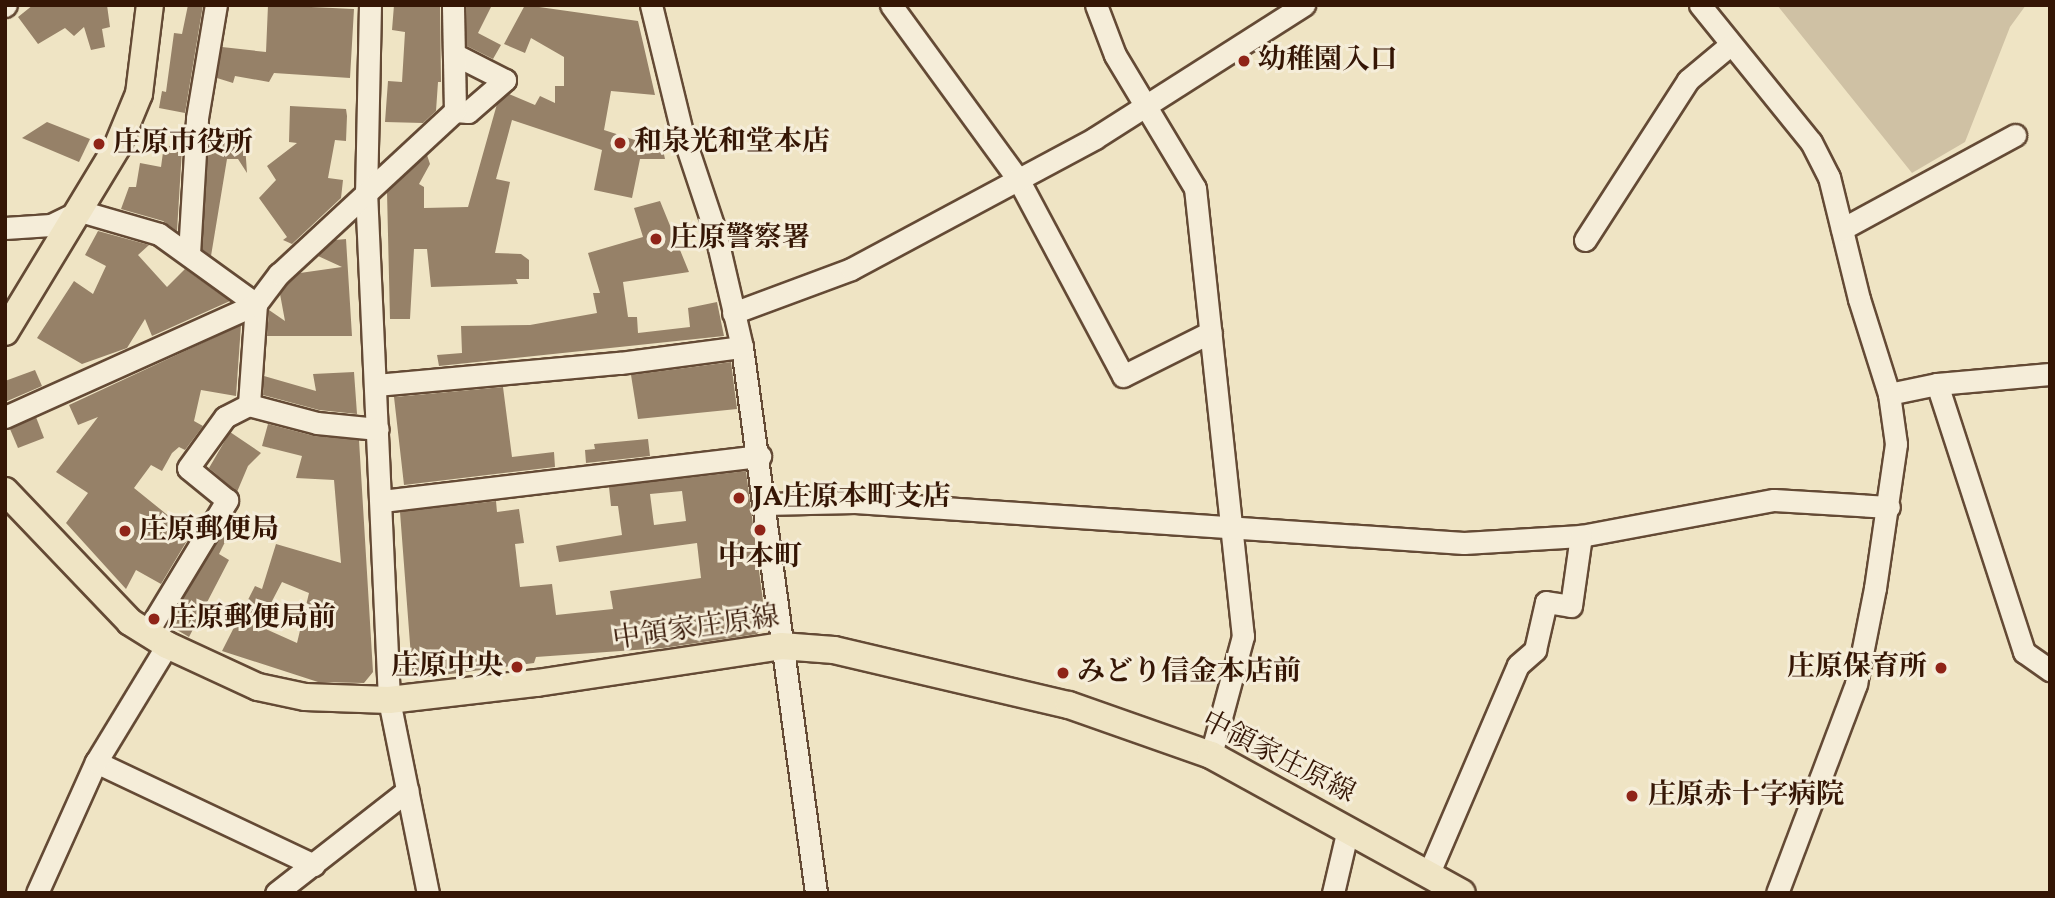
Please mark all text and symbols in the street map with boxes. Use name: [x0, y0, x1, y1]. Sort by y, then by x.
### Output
place label: 幼稚園入口: [1258, 44, 1398, 78]
marker: 幼稚園入口: [1236, 53, 1252, 69]
place label: 和泉光和堂本店: [634, 126, 830, 160]
place label: 庄原市役所: [113, 127, 253, 161]
marker: 和泉光和堂本店: [612, 135, 628, 151]
marker: 庄原市役所: [91, 136, 107, 152]
place label: 庄原警察署: [670, 222, 810, 256]
marker: 庄原警察署: [648, 231, 664, 247]
place label: JA庄原本町支店: [753, 481, 951, 515]
marker: JA庄原本町支店: [731, 490, 747, 506]
place label: 庄原郵便局: [139, 514, 279, 548]
marker: 中本町: [752, 522, 768, 538]
marker: 庄原郵便局: [117, 523, 133, 539]
place label: 中本町: [718, 541, 802, 575]
street label: 中領家庄原線: [610, 601, 782, 657]
place label: 庄原郵便局前: [168, 602, 336, 636]
marker: 庄原郵便局前: [146, 611, 162, 627]
place label: 庄原中央: [391, 650, 503, 684]
place label: 庄原保育所: [1787, 651, 1927, 685]
place label: みどり信金本店前: [1077, 656, 1301, 690]
marker: 庄原中央: [509, 659, 525, 675]
marker: 庄原保育所: [1933, 660, 1949, 676]
marker: みどり信金本店前: [1055, 665, 1071, 681]
street label: 中領家庄原線: [1196, 705, 1360, 811]
place label: 庄原赤十字病院: [1648, 779, 1844, 813]
marker: 庄原赤十字病院: [1622, 786, 1642, 806]

